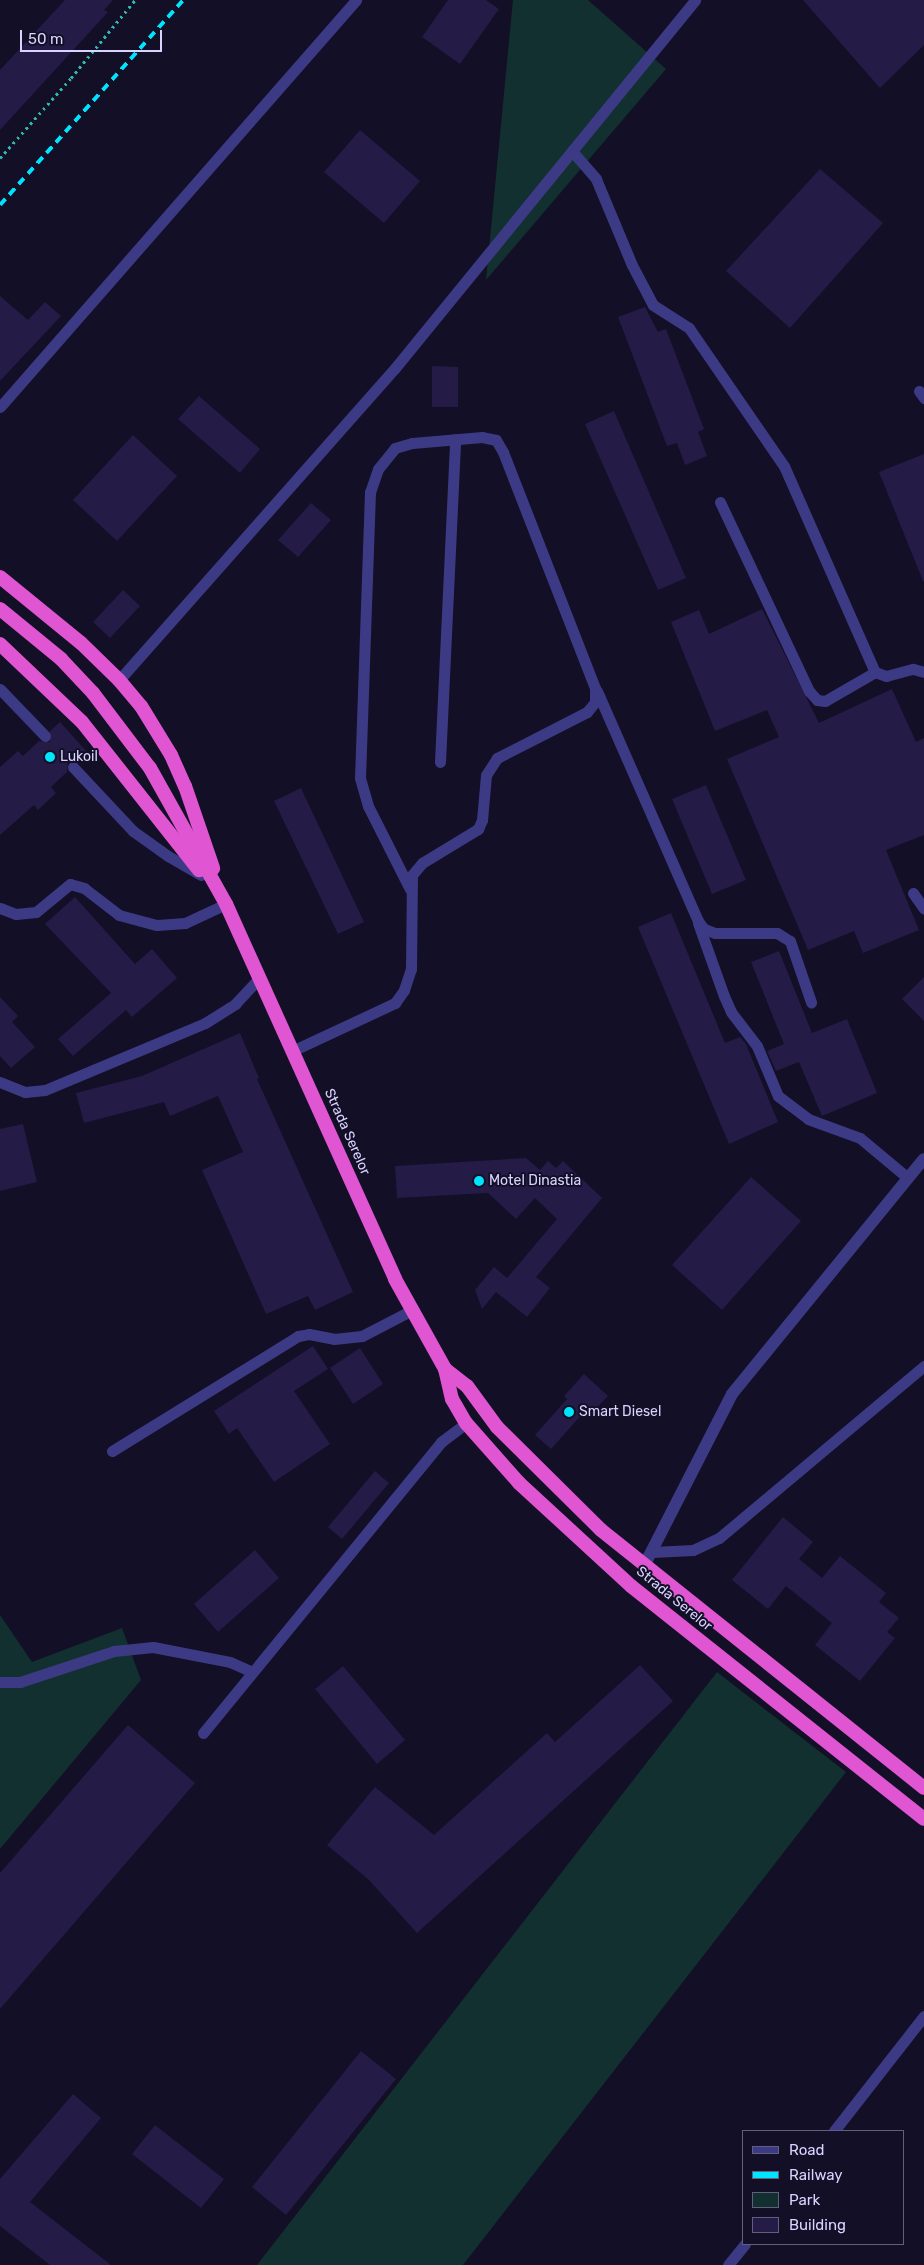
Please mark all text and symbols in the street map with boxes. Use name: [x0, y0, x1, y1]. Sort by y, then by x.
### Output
scale bar: [22, 20, 165, 52]
text: 50 m: [28, 30, 63, 48]
place label: Lukoil: [60, 749, 98, 765]
marker: Lukoil: [44, 751, 56, 763]
street label: Strada Serelor: [320, 1086, 374, 1178]
place label: Motel Dinastia: [489, 1173, 581, 1189]
marker: Motel Dinastia: [473, 1175, 485, 1187]
place label: Smart Diesel: [579, 1404, 661, 1420]
marker: Smart Diesel: [563, 1406, 575, 1418]
street label: Strada Serelor: [633, 1563, 715, 1635]
legend: [742, 2130, 904, 2245]
text: Road: [789, 2141, 825, 2159]
text: Railway: [789, 2166, 843, 2184]
text: Park: [789, 2191, 820, 2209]
text: Building: [789, 2216, 846, 2234]

